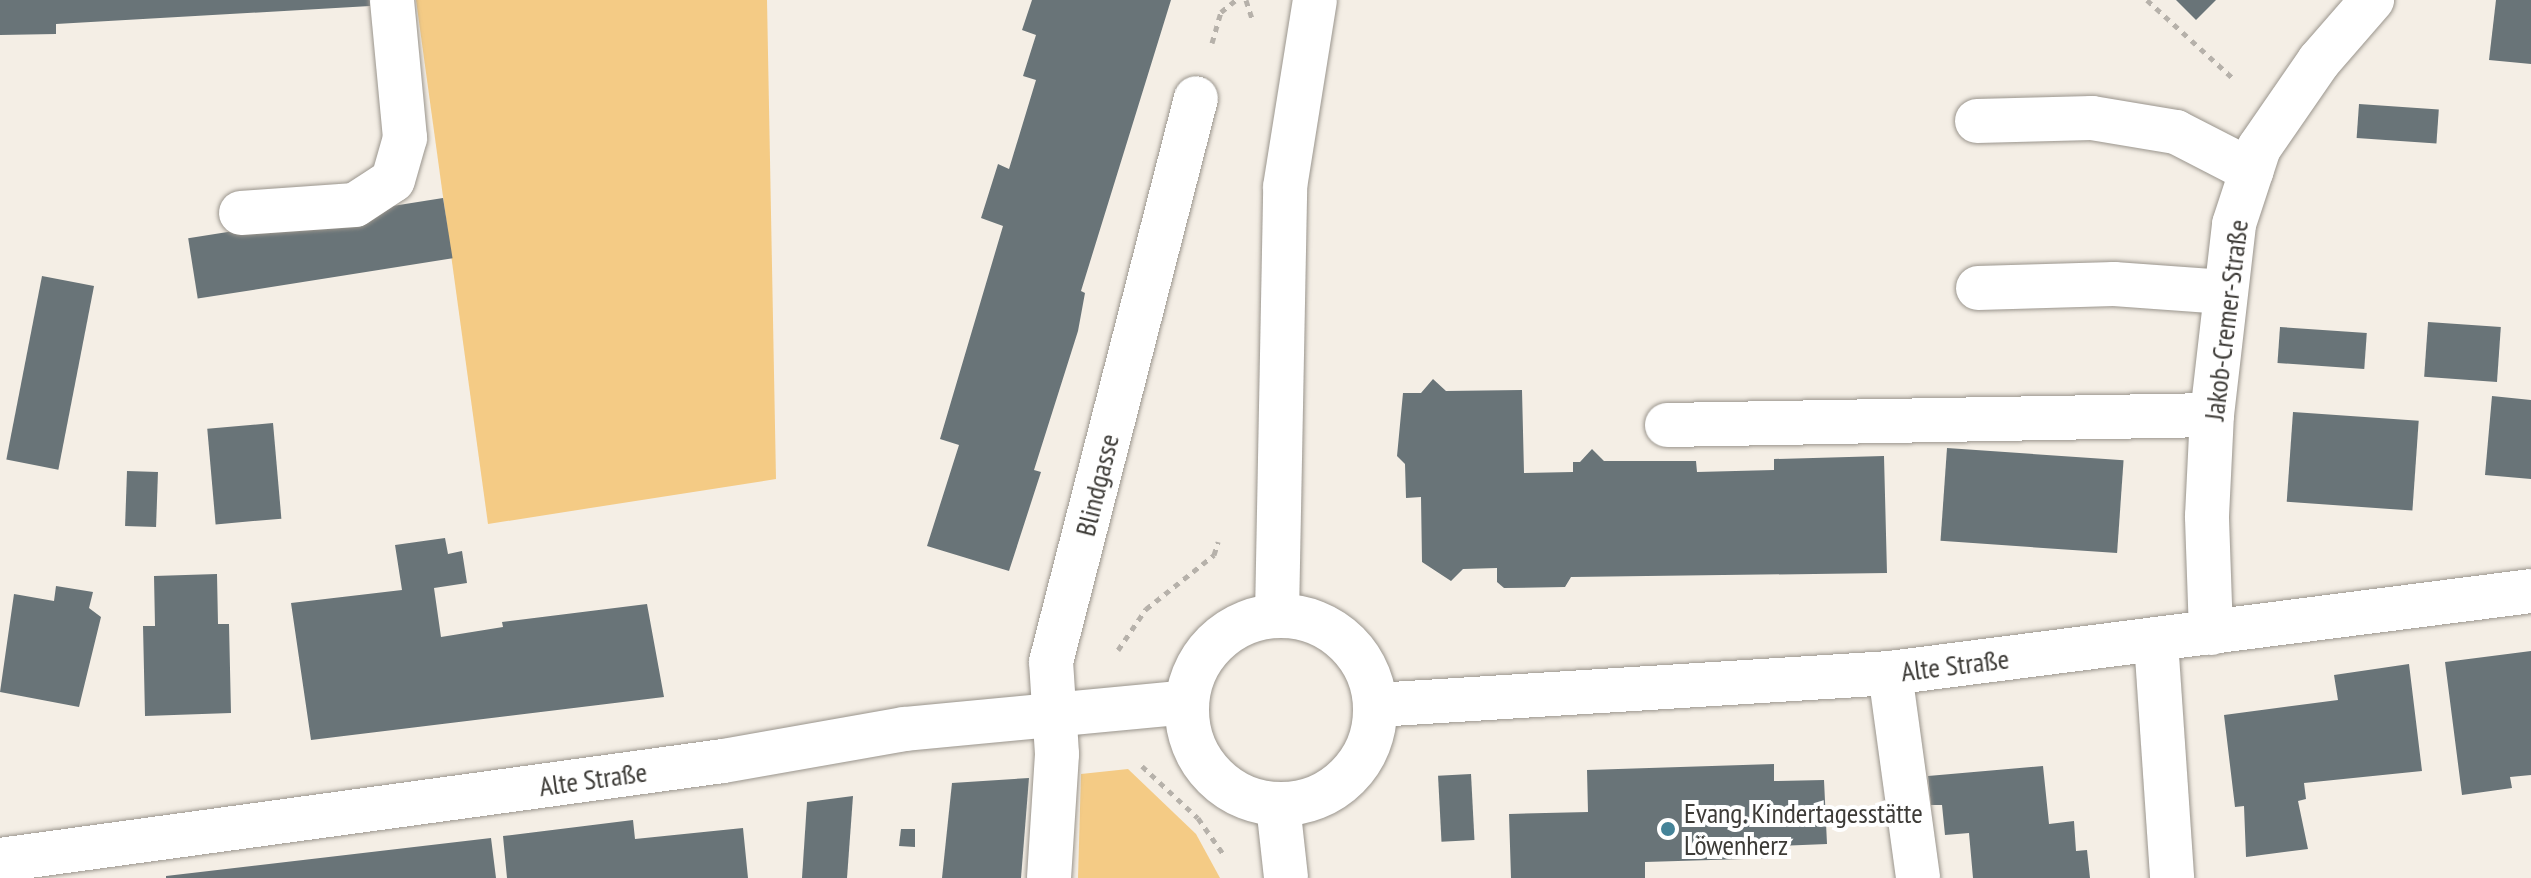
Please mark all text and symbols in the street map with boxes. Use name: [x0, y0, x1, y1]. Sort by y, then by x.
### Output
street label: Jakob-Cremer-Straße: [2197, 218, 2255, 422]
street label: Blindgasse: [1068, 430, 1126, 540]
street label: Alte Straße: [1899, 642, 2011, 688]
street label: Alte Straße: [537, 755, 649, 803]
place label: Evang. Kindertagesstätte Löwenherz: [1684, 796, 1925, 862]
marker: Evang. Kindertagesstätte Löwenherz: [1659, 820, 1677, 838]

